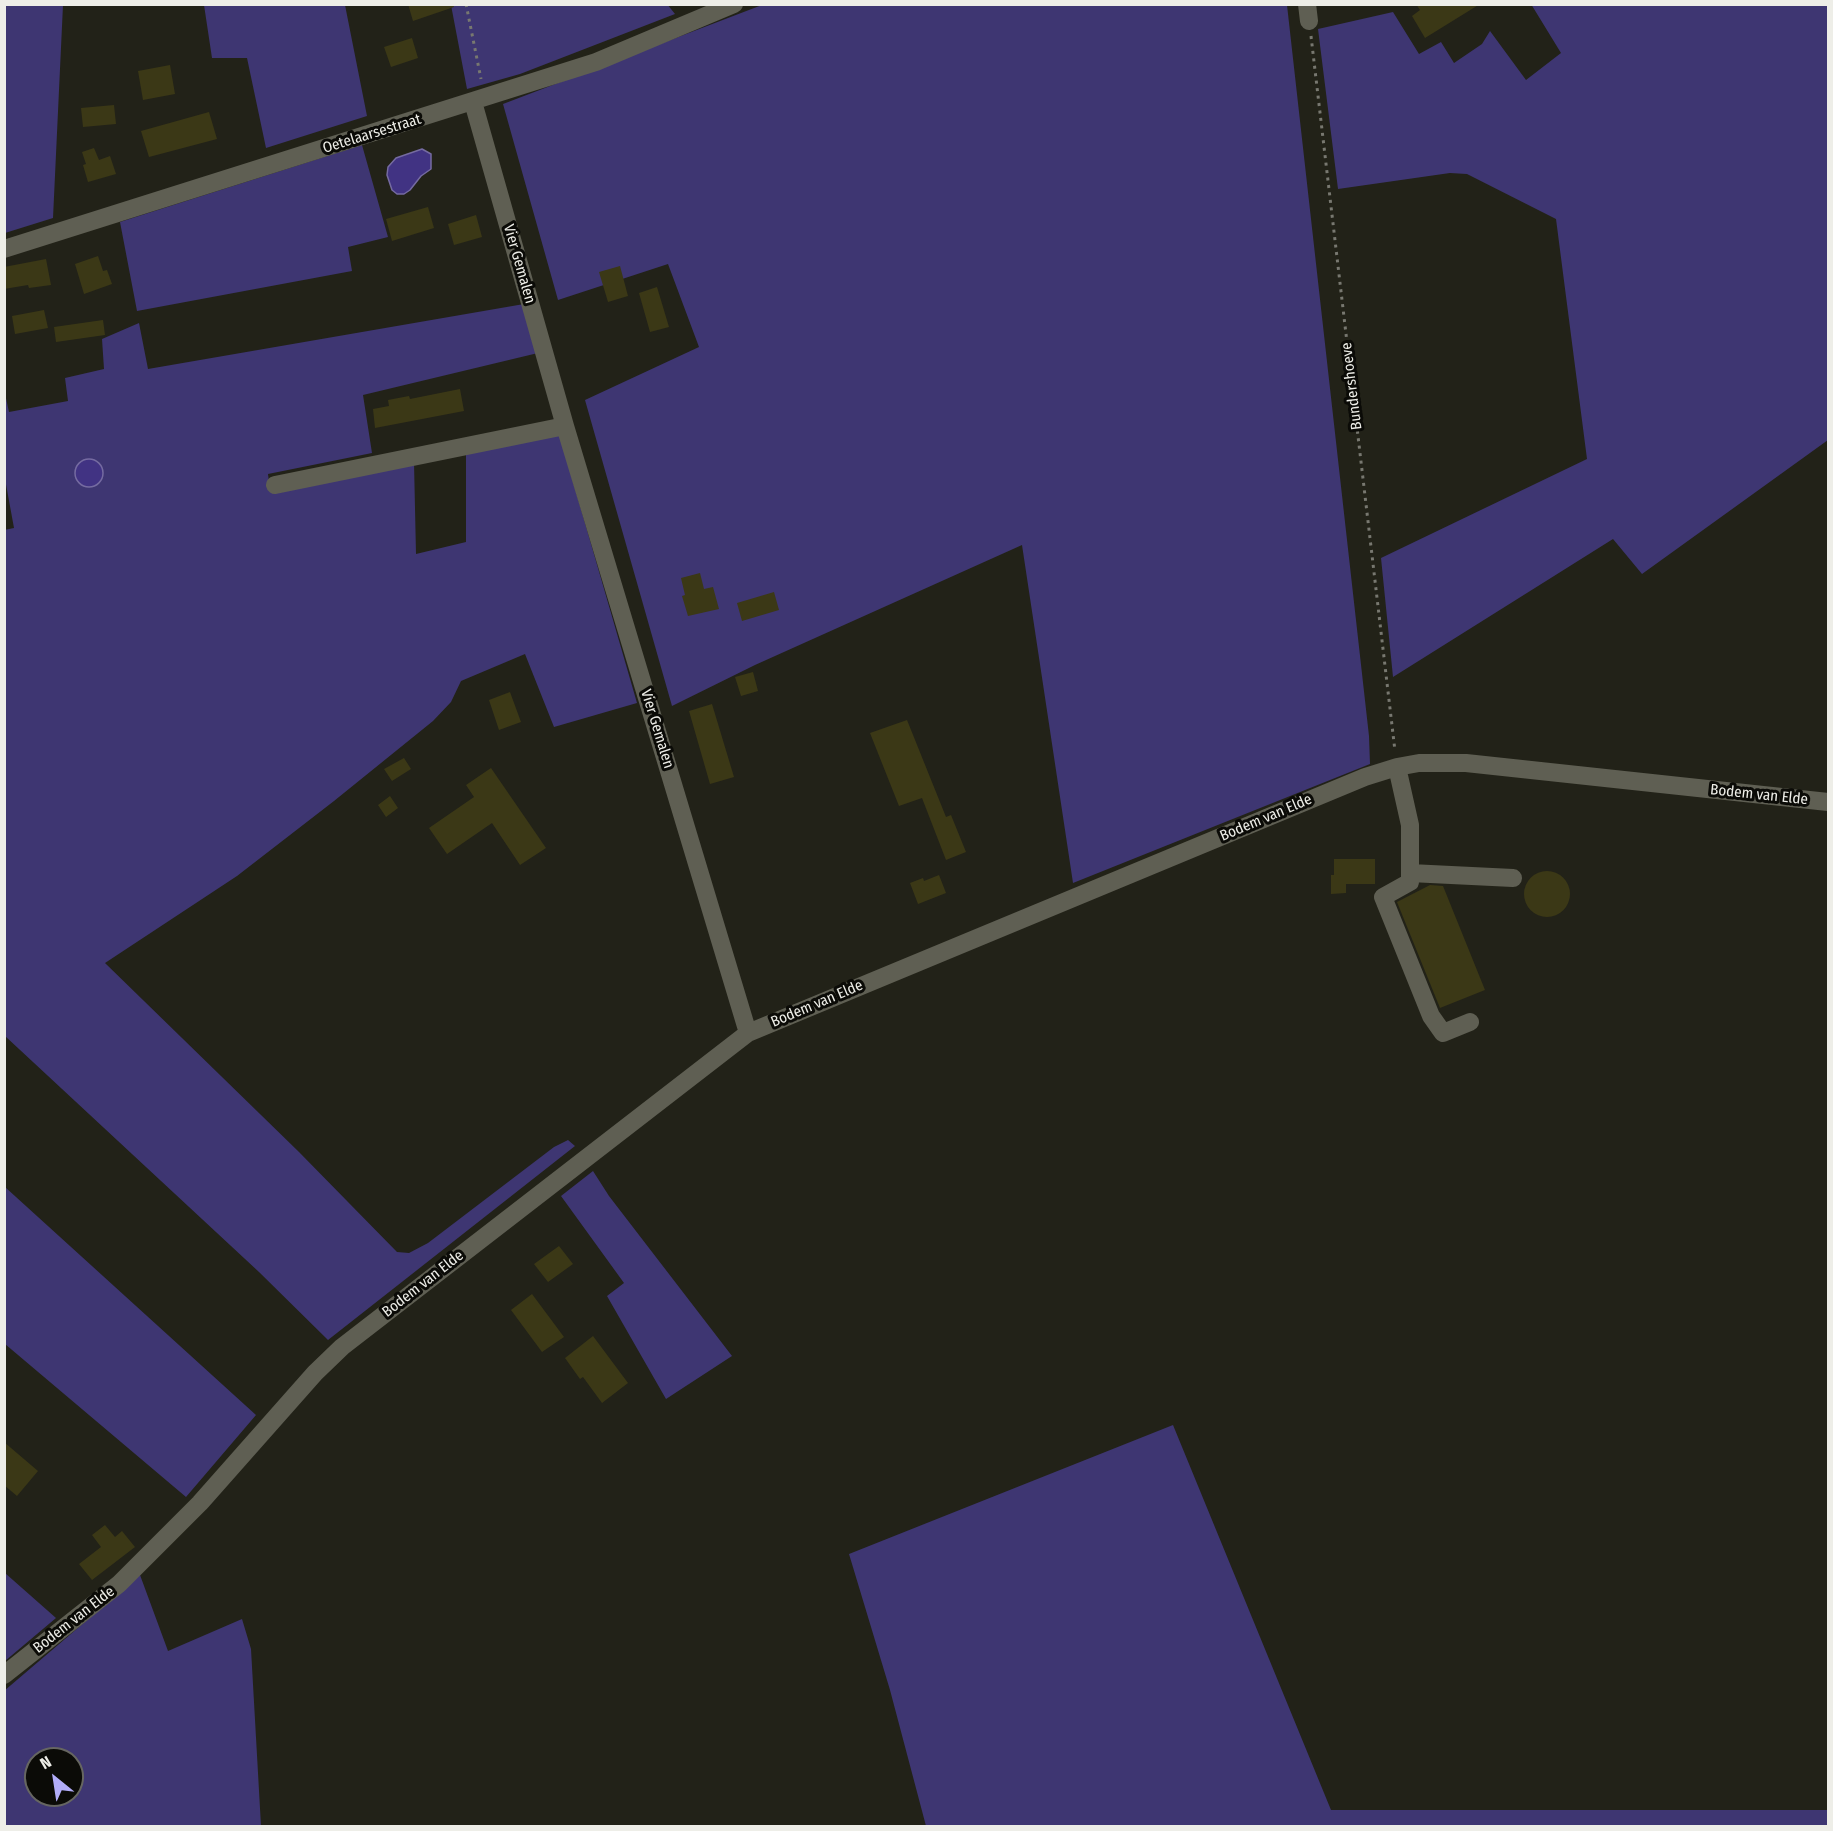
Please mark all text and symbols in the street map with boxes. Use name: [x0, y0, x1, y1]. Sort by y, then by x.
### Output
street label: Oetelaarsestraat: [321, 110, 423, 158]
street label: Vier Gemalen: [499, 222, 539, 306]
street label: Bundershoeve: [1338, 341, 1366, 431]
street label: Vier Gemalen: [636, 687, 678, 771]
street label: Bodem van Elde: [1709, 781, 1809, 809]
street label: Bodem van Elde: [1217, 791, 1315, 845]
street label: Bodem van Elde: [768, 977, 866, 1031]
street label: Bodem van Elde: [379, 1247, 467, 1321]
street label: Bodem van Elde: [30, 1583, 118, 1657]
north arrow: [24, 1747, 84, 1807]
text: N: [37, 1752, 55, 1773]

